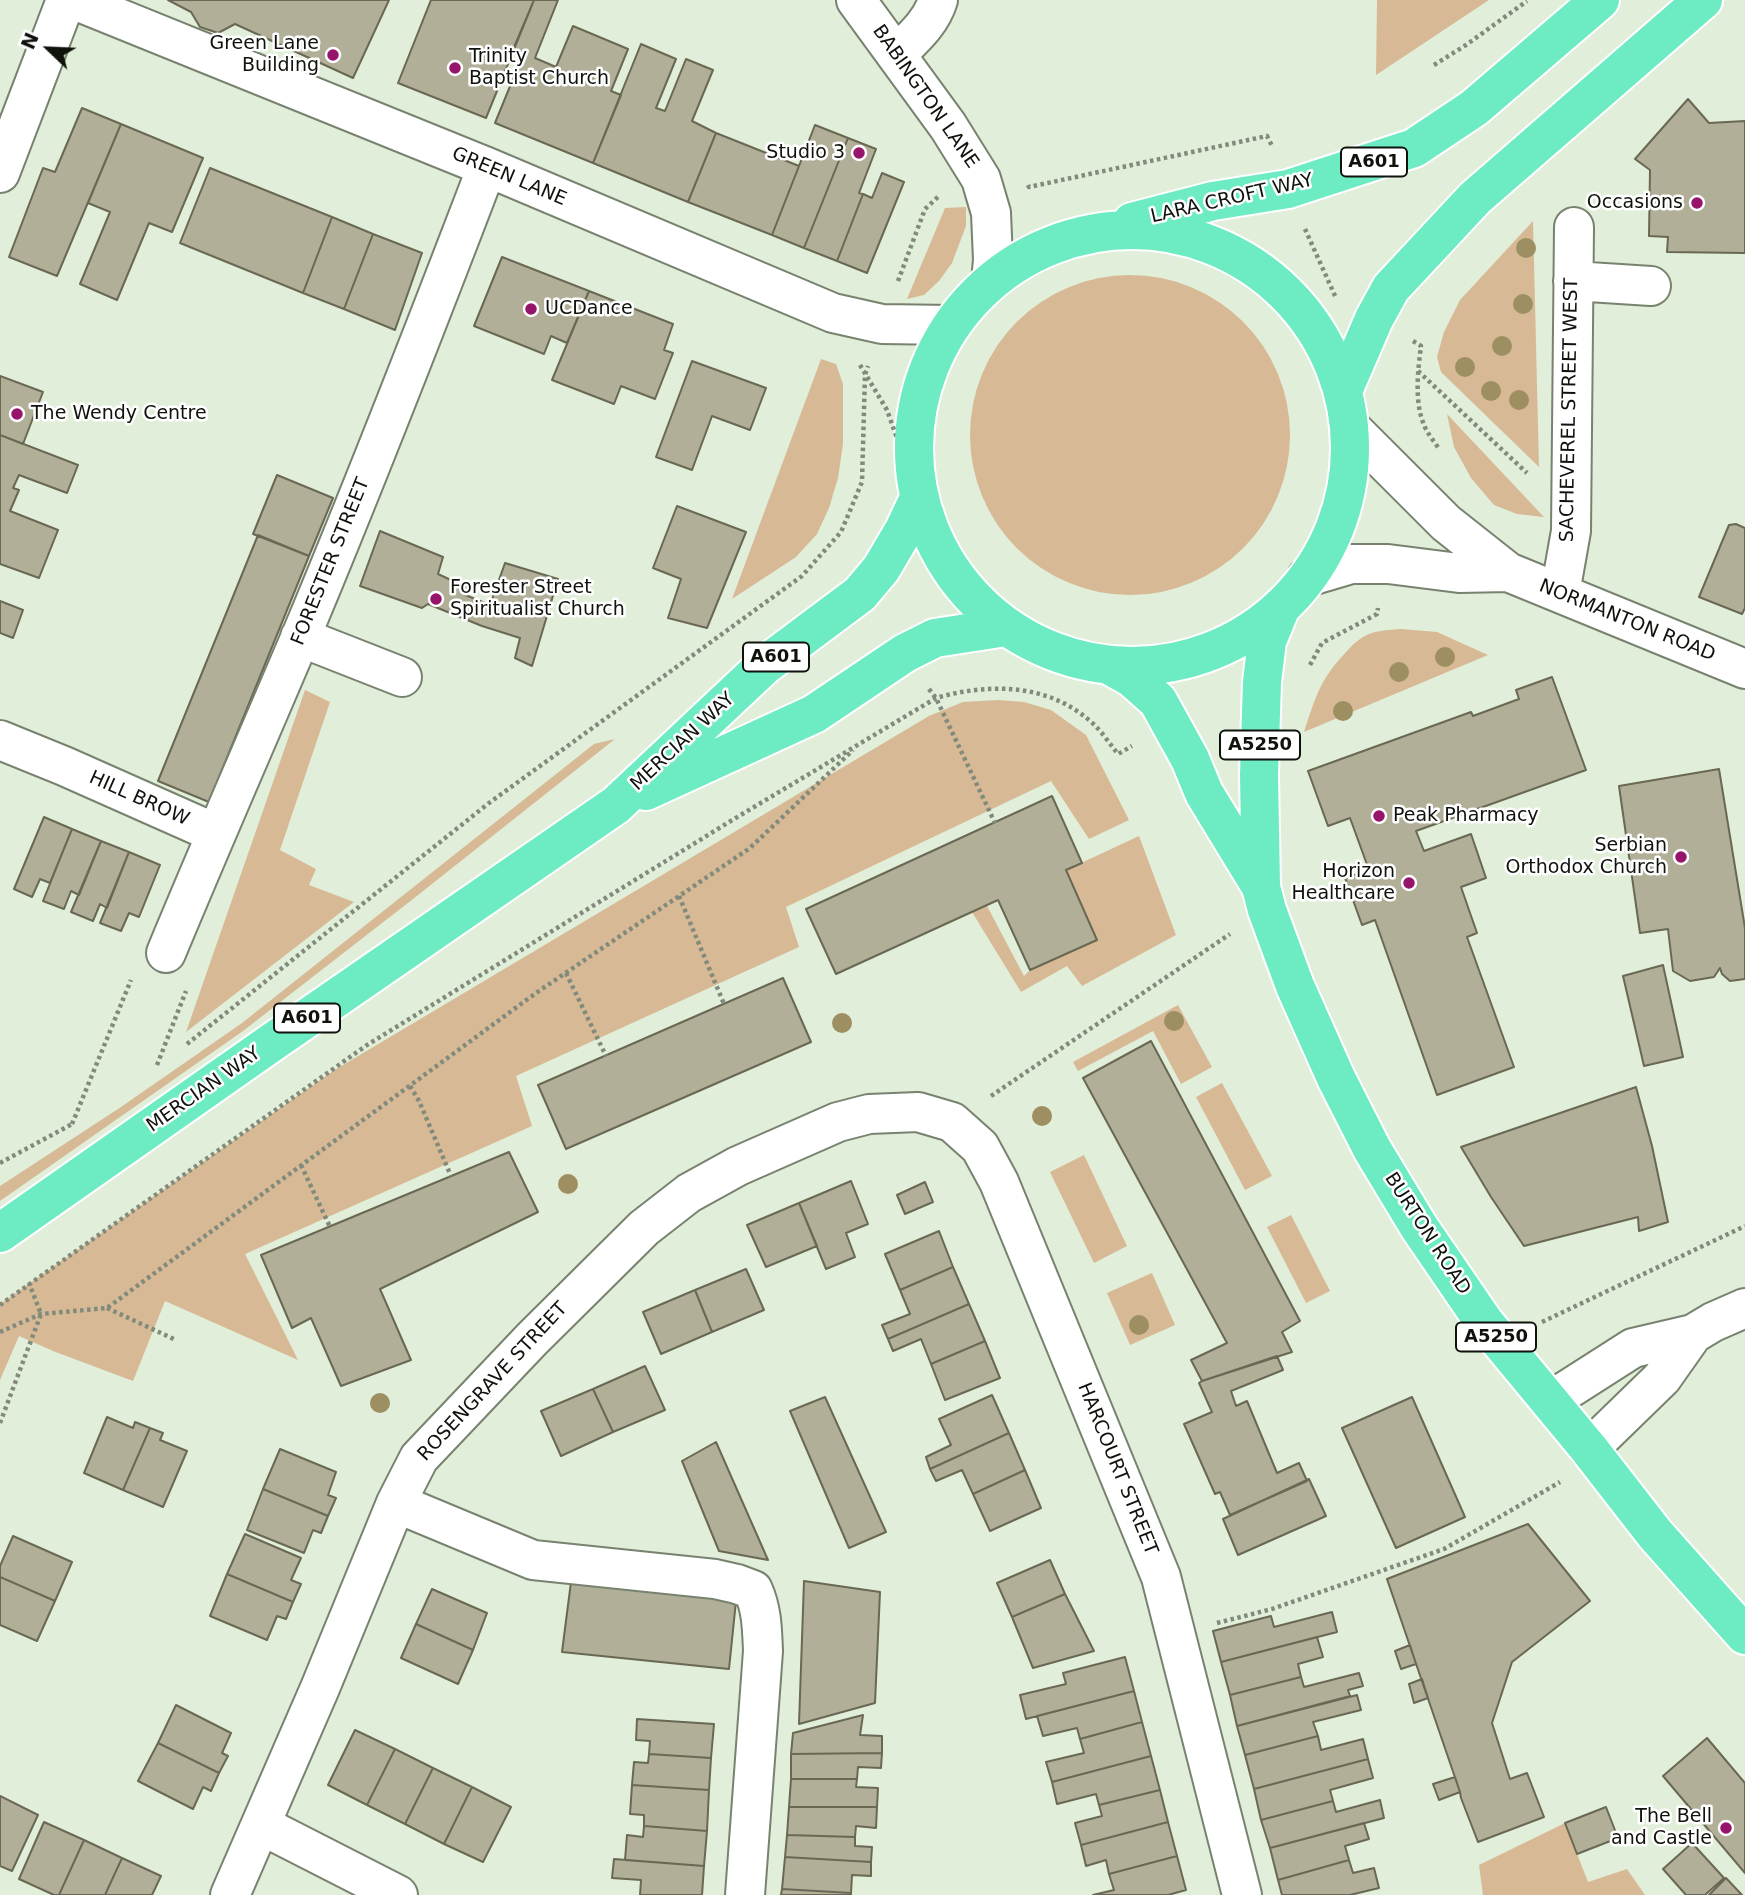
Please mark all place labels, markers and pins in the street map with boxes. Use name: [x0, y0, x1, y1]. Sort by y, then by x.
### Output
place label: Green Lane Building: [209, 33, 319, 77]
place label: Trinity Baptist Church: [469, 46, 609, 90]
marker: Green Lane Building: [325, 47, 341, 63]
marker: Trinity Baptist Church: [447, 60, 463, 76]
place label: Studio 3: [766, 142, 845, 164]
marker: Studio 3: [851, 145, 867, 161]
place label: Occasions: [1587, 192, 1683, 214]
marker: Occasions: [1689, 195, 1705, 211]
place label: UCDance: [545, 298, 633, 320]
marker: UCDance: [523, 301, 539, 317]
place label: The Wendy Centre: [31, 403, 207, 425]
marker: The Wendy Centre: [9, 406, 25, 422]
place label: Forester Street Spiritualist Church: [450, 577, 625, 621]
marker: Forester Street Spiritualist Church: [428, 591, 444, 607]
place label: Peak Pharmacy: [1393, 805, 1539, 827]
marker: Peak Pharmacy: [1371, 808, 1387, 824]
place label: Serbian Orthodox Church: [1506, 835, 1667, 879]
marker: Serbian Orthodox Church: [1673, 849, 1689, 865]
place label: Horizon Healthcare: [1291, 861, 1395, 905]
marker: Horizon Healthcare: [1401, 875, 1417, 891]
place label: The Bell and Castle: [1611, 1806, 1712, 1850]
marker: The Bell and Castle: [1718, 1820, 1734, 1836]

